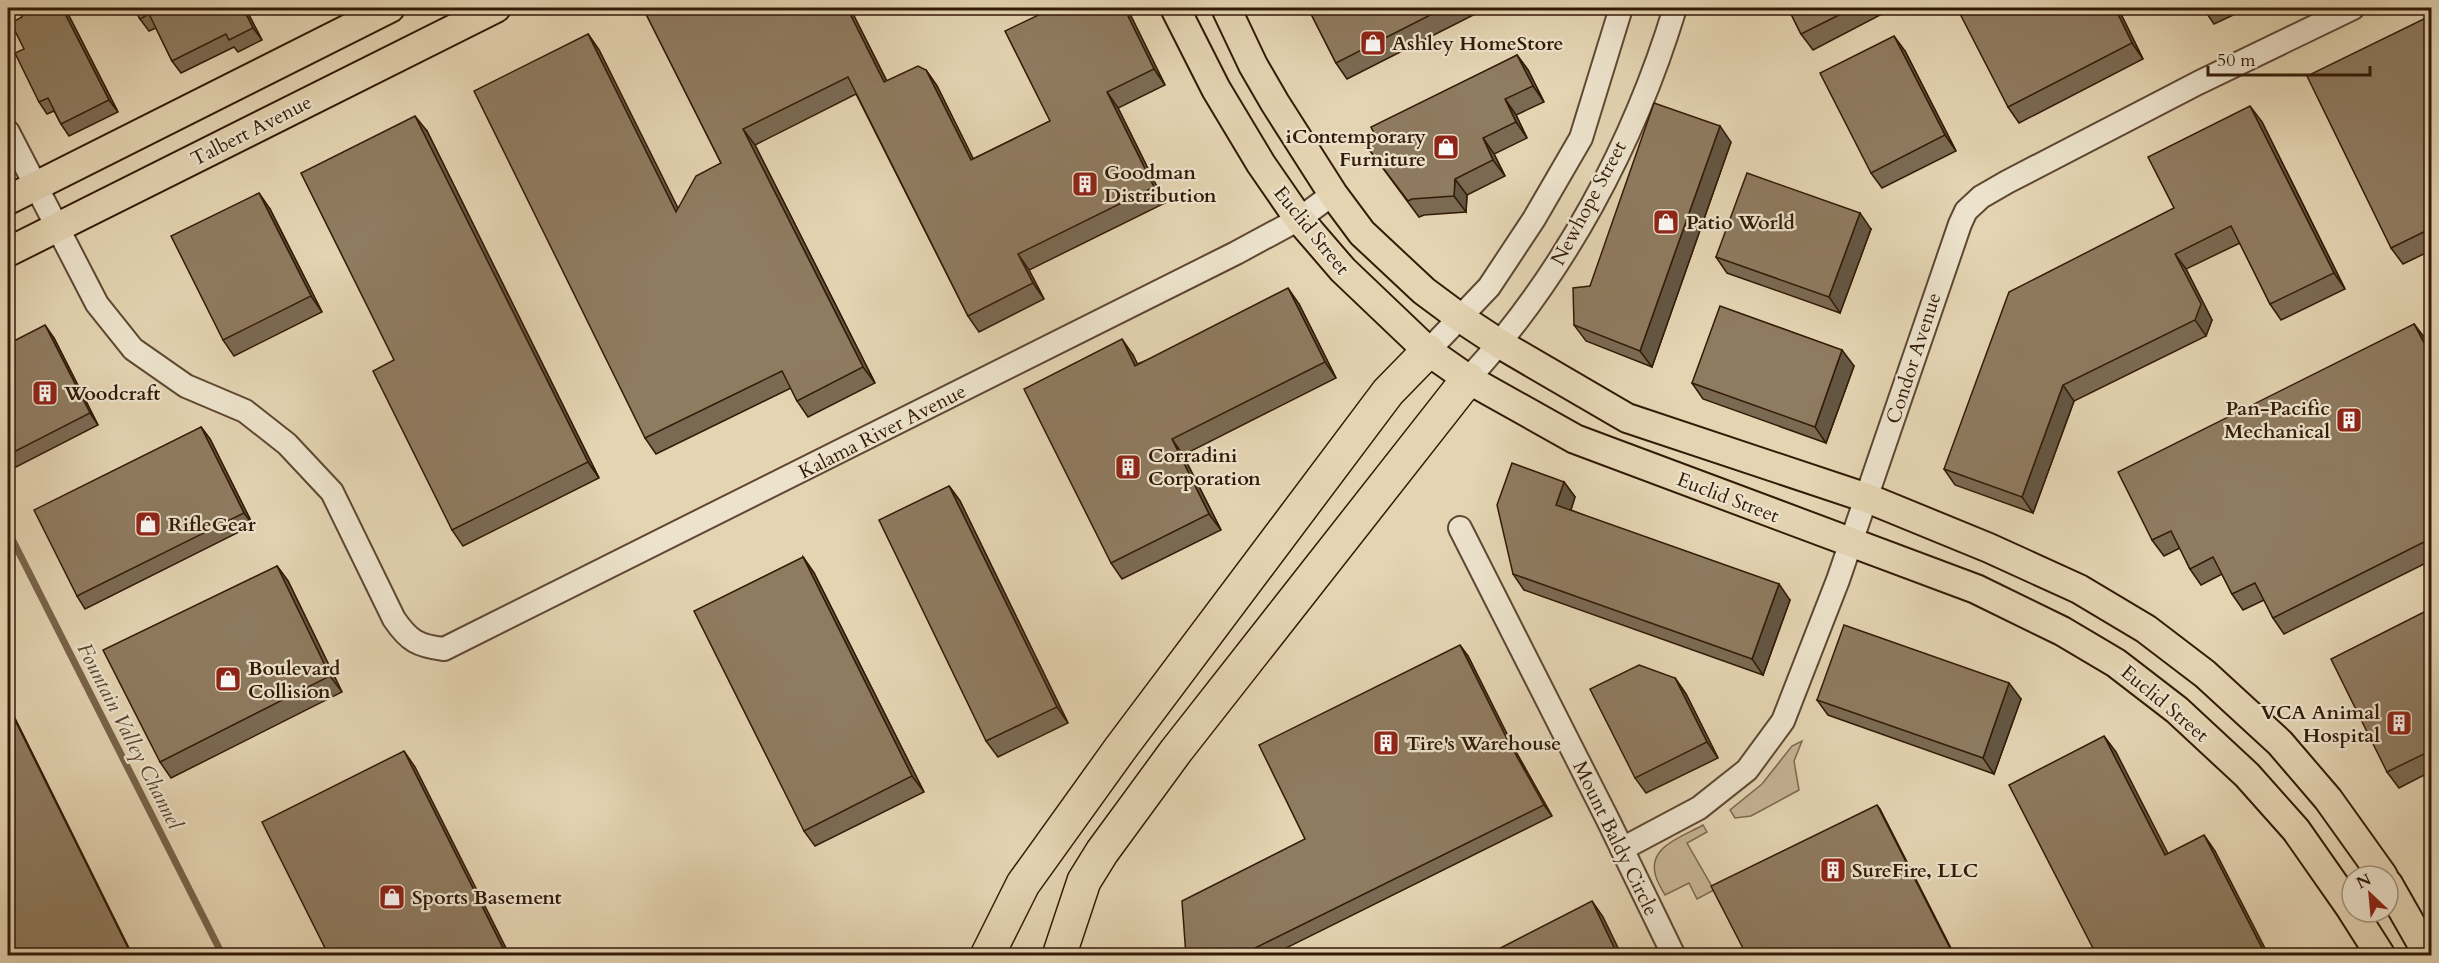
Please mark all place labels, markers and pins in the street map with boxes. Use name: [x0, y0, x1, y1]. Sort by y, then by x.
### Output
shop icon: Ashley HomeStore: [1358, 28, 1388, 58]
place label: Ashley HomeStore: [1392, 30, 1563, 57]
place label: iContemporary Furniture: [1286, 123, 1427, 173]
shop icon: iContemporary Furniture: [1431, 132, 1461, 162]
place label: Goodman Distribution: [1104, 159, 1217, 209]
building icon: Goodman Distribution: [1070, 169, 1100, 199]
shop icon: Patio World: [1651, 207, 1681, 237]
place label: Patio World: [1686, 209, 1795, 236]
building icon: Woodcraft: [30, 378, 60, 408]
place label: Woodcraft: [63, 380, 160, 407]
place label: Pan-Pacific Mechanical: [2224, 395, 2330, 445]
building icon: Pan-Pacific Mechanical: [2334, 405, 2364, 435]
place label: Corradini Corporation: [1148, 442, 1261, 492]
building icon: Corradini Corporation: [1113, 452, 1143, 482]
shop icon: RifleGear: [133, 509, 163, 539]
place label: RifleGear: [168, 511, 257, 538]
place label: Boulevard Collision: [248, 655, 341, 705]
shop icon: Boulevard Collision: [213, 664, 243, 694]
place label: VCA Animal Hospital: [2261, 699, 2380, 749]
building icon: VCA Animal Hospital: [2384, 708, 2414, 738]
building icon: Tire's Warehouse: [1371, 728, 1401, 758]
place label: Tire's Warehouse: [1406, 730, 1561, 757]
building icon: SureFire, LLC: [1818, 855, 1848, 885]
place label: SureFire, LLC: [1852, 857, 1978, 884]
shop icon: Sports Basement: [377, 882, 407, 912]
place label: Sports Basement: [412, 884, 562, 911]

